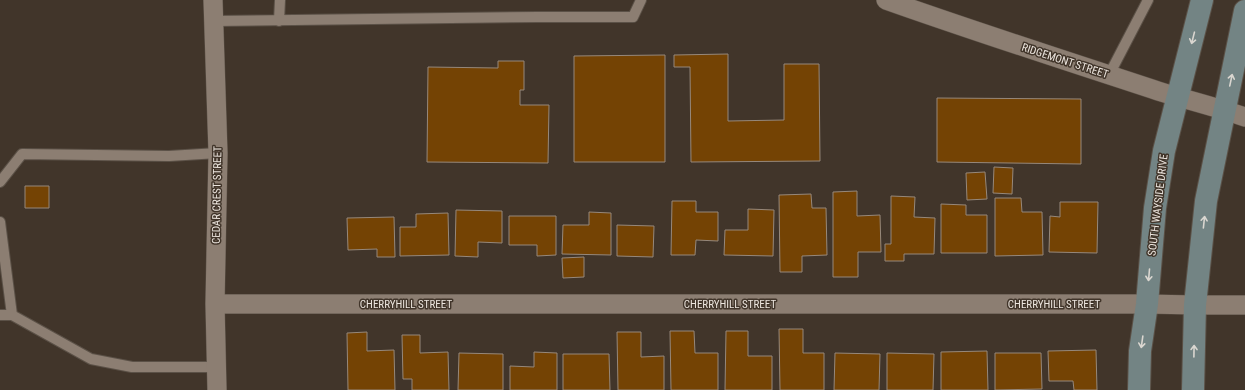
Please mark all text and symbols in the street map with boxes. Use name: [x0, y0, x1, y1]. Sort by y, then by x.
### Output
one-way arrow: [1189, 31, 1196, 44]
street label: RIDGEMONT STREET: [1020, 41, 1110, 81]
one-way arrow: [1227, 74, 1235, 87]
street label: CEDAR CREST STREET: [210, 146, 224, 244]
street label: SOUTH WAYSIDE DRIVE: [1145, 153, 1171, 257]
one-way arrow: [1200, 215, 1208, 228]
one-way arrow: [1146, 268, 1153, 281]
street label: CHERRYHILL STREET: [360, 298, 452, 311]
street label: CHERRYHILL STREET: [684, 298, 776, 311]
street label: CHERRYHILL STREET: [1008, 298, 1100, 311]
one-way arrow: [1138, 335, 1146, 348]
one-way arrow: [1190, 345, 1198, 358]

